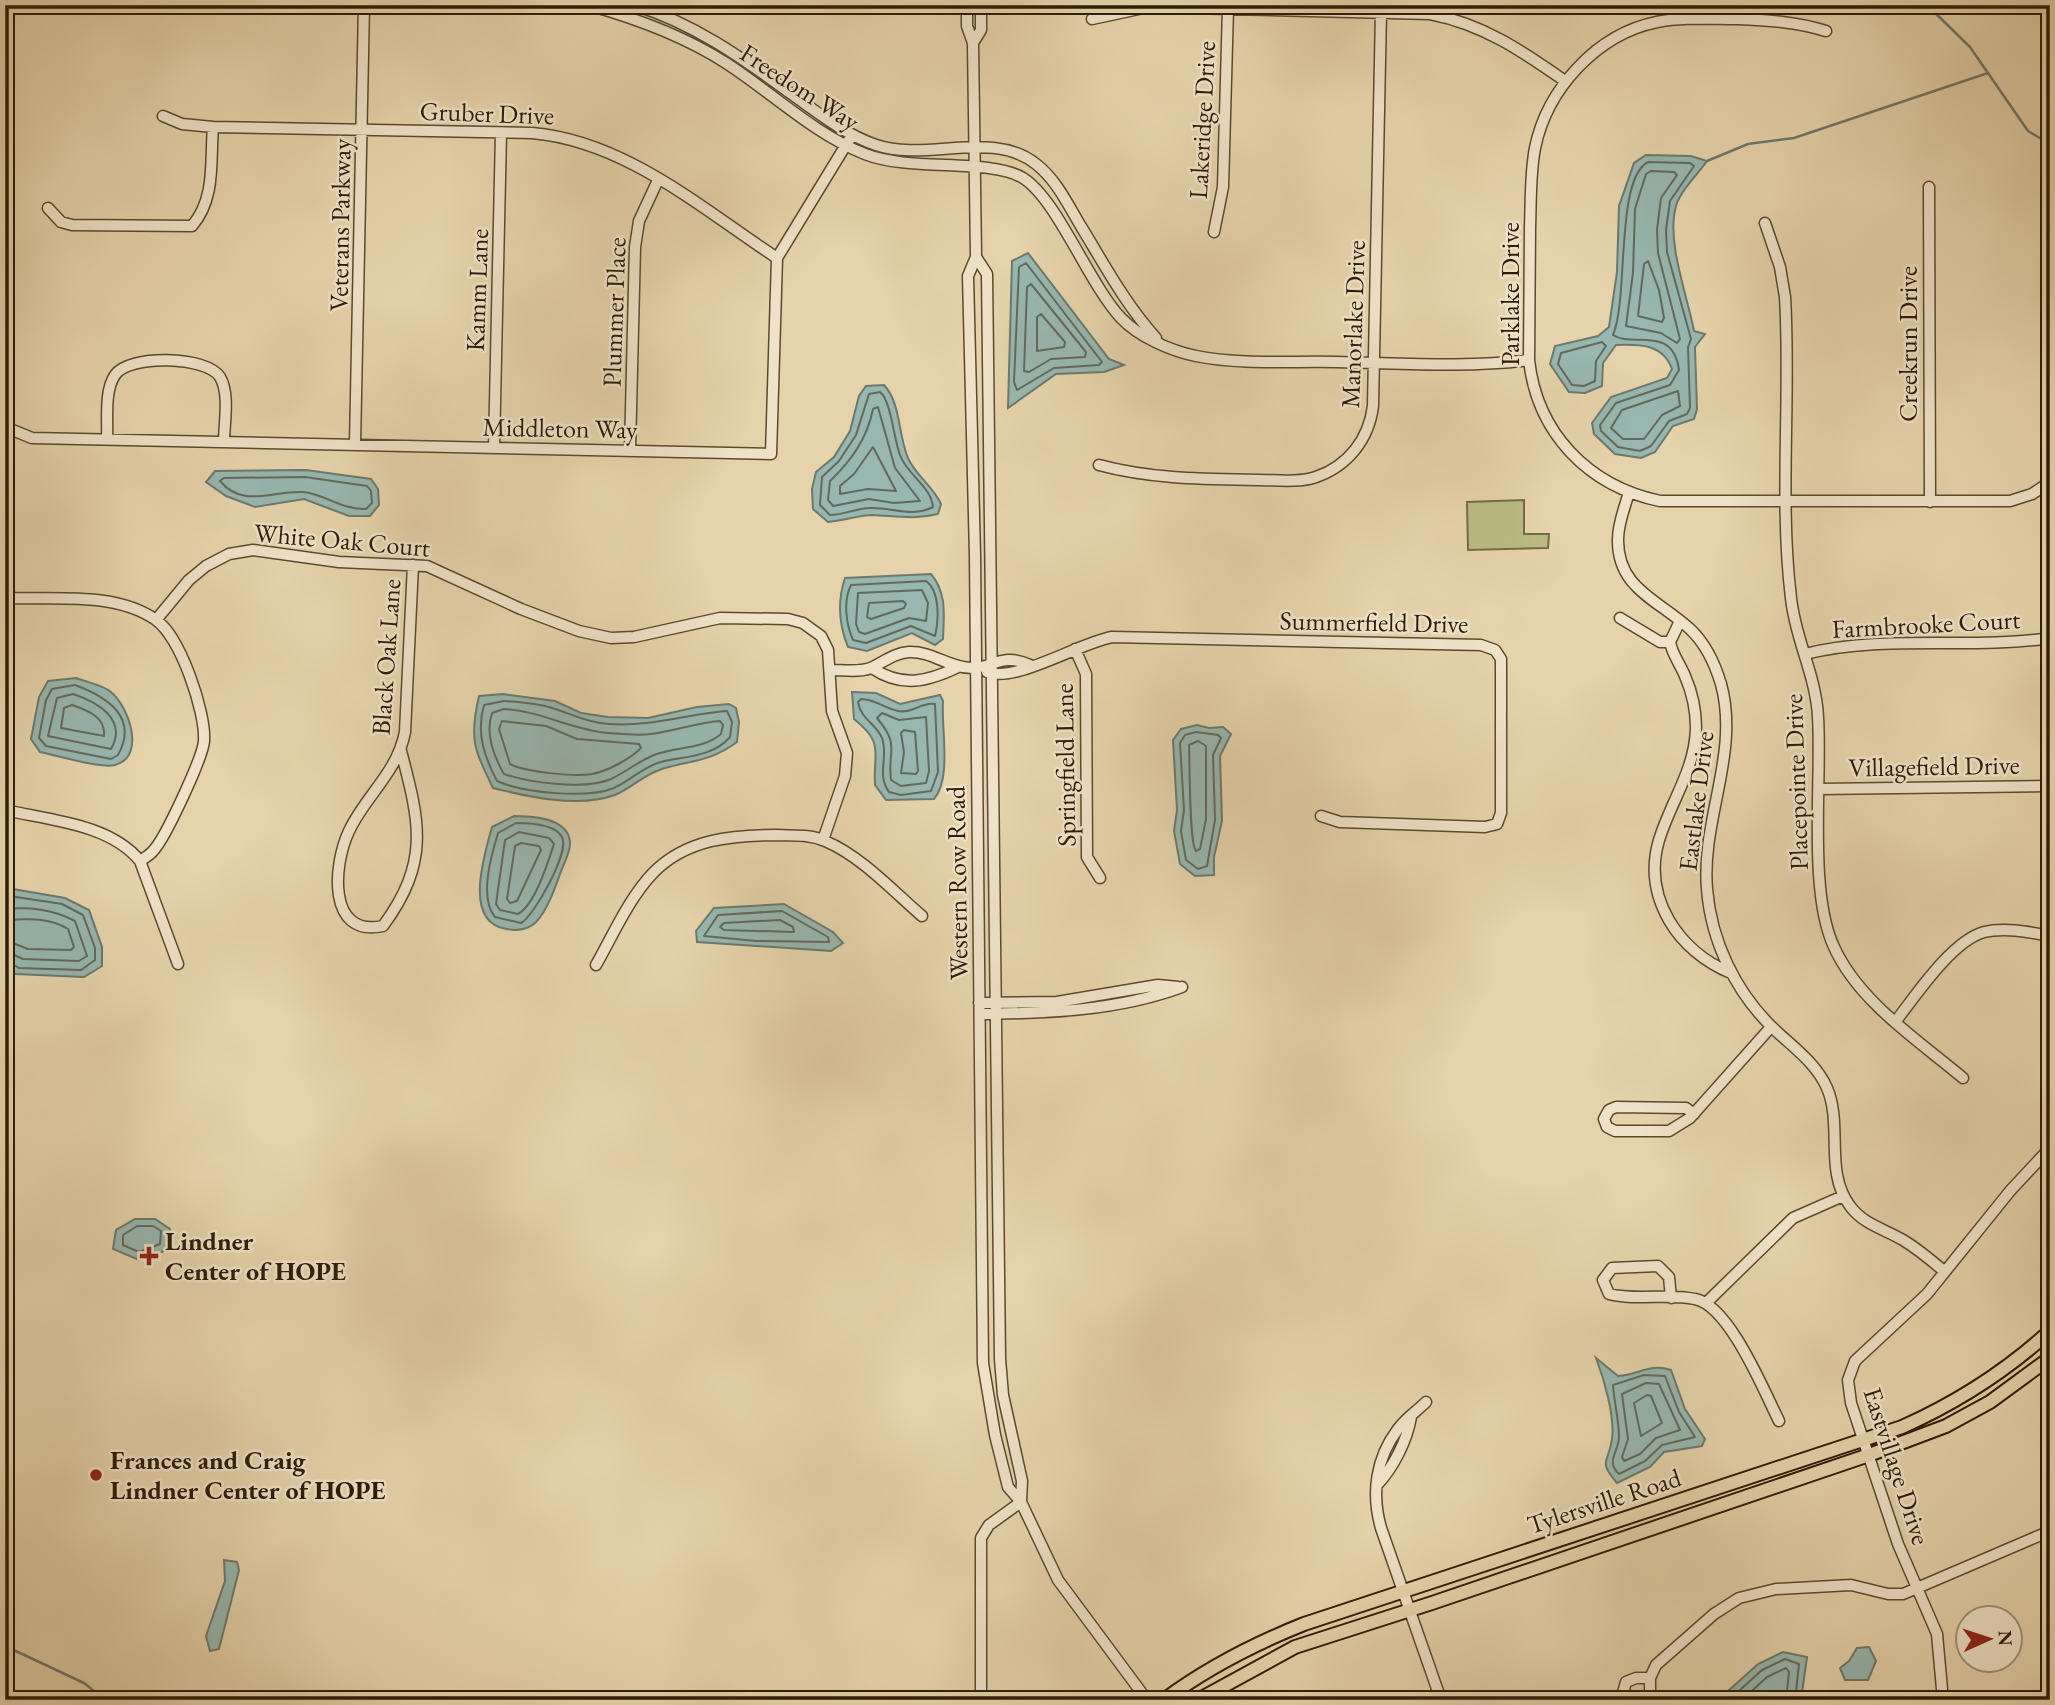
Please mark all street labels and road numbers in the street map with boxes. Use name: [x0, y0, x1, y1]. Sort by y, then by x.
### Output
street label: Freedom Way: [734, 36, 867, 139]
street label: Lakeridge Drive: [1181, 40, 1223, 200]
street label: Gruber Drive: [419, 94, 555, 132]
street label: Veterans Parkway: [321, 138, 359, 312]
street label: Parklake Drive: [1493, 222, 1527, 366]
street label: Kamm Lane: [458, 228, 496, 352]
street label: Plummer Place: [594, 236, 634, 388]
street label: Manorlake Drive: [1333, 239, 1373, 409]
street label: Creekrun Drive: [1891, 266, 1925, 422]
street label: Middleton Way: [482, 410, 638, 446]
street label: White Oak Court: [253, 515, 431, 565]
street label: Black Oak Lane: [364, 578, 408, 736]
street label: Farmbrooke Court: [1831, 602, 2021, 646]
street label: Summerfield Drive: [1279, 603, 1469, 641]
street label: Springfield Lane: [1047, 683, 1083, 847]
street label: Placepointe Drive: [1776, 693, 1816, 871]
street label: Eastlake Drive: [1671, 729, 1721, 873]
street label: Villagefield Drive: [1848, 748, 2020, 784]
street label: Western Row Road: [938, 785, 976, 980]
street label: Eastvillage Drive: [1856, 1383, 1938, 1549]
street label: Tylersville Road: [1523, 1460, 1686, 1542]

